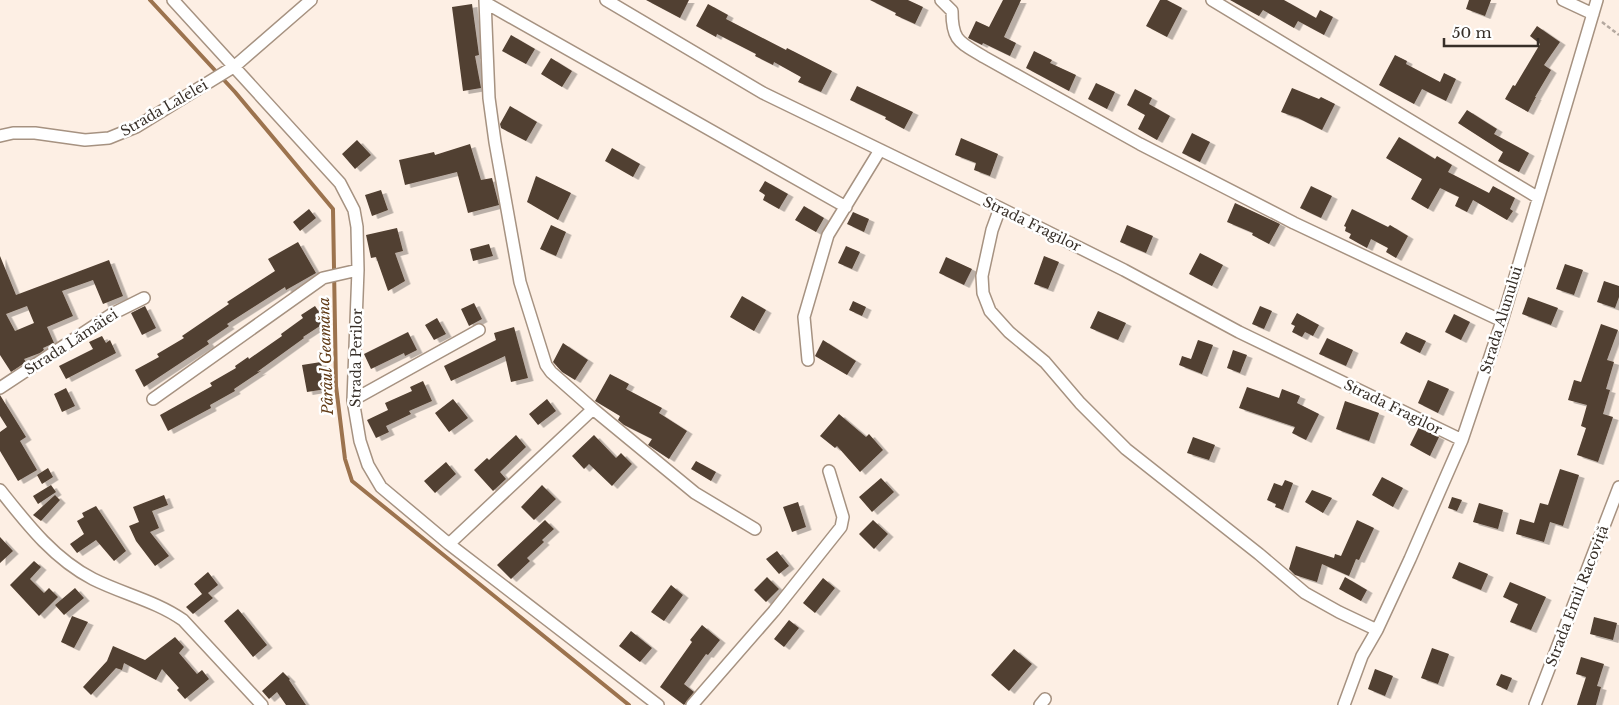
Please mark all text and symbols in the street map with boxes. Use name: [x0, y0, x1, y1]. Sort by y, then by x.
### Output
scale bar: [1444, 15, 1538, 47]
text: 50 m: [1452, 23, 1492, 42]
street label: Strada Lalelei: [117, 76, 211, 140]
street label: Strada Fragilor: [980, 192, 1084, 256]
street label: Strada Alunului: [1476, 264, 1526, 376]
water label: Pârâul Geamăna: [314, 297, 337, 416]
street label: Strada Lămâiei: [21, 305, 121, 379]
street label: Strada Perilor: [346, 308, 366, 408]
street label: Strada Fragilor: [1341, 375, 1445, 439]
street label: Strada Emil Racoviță: [1542, 523, 1612, 669]

